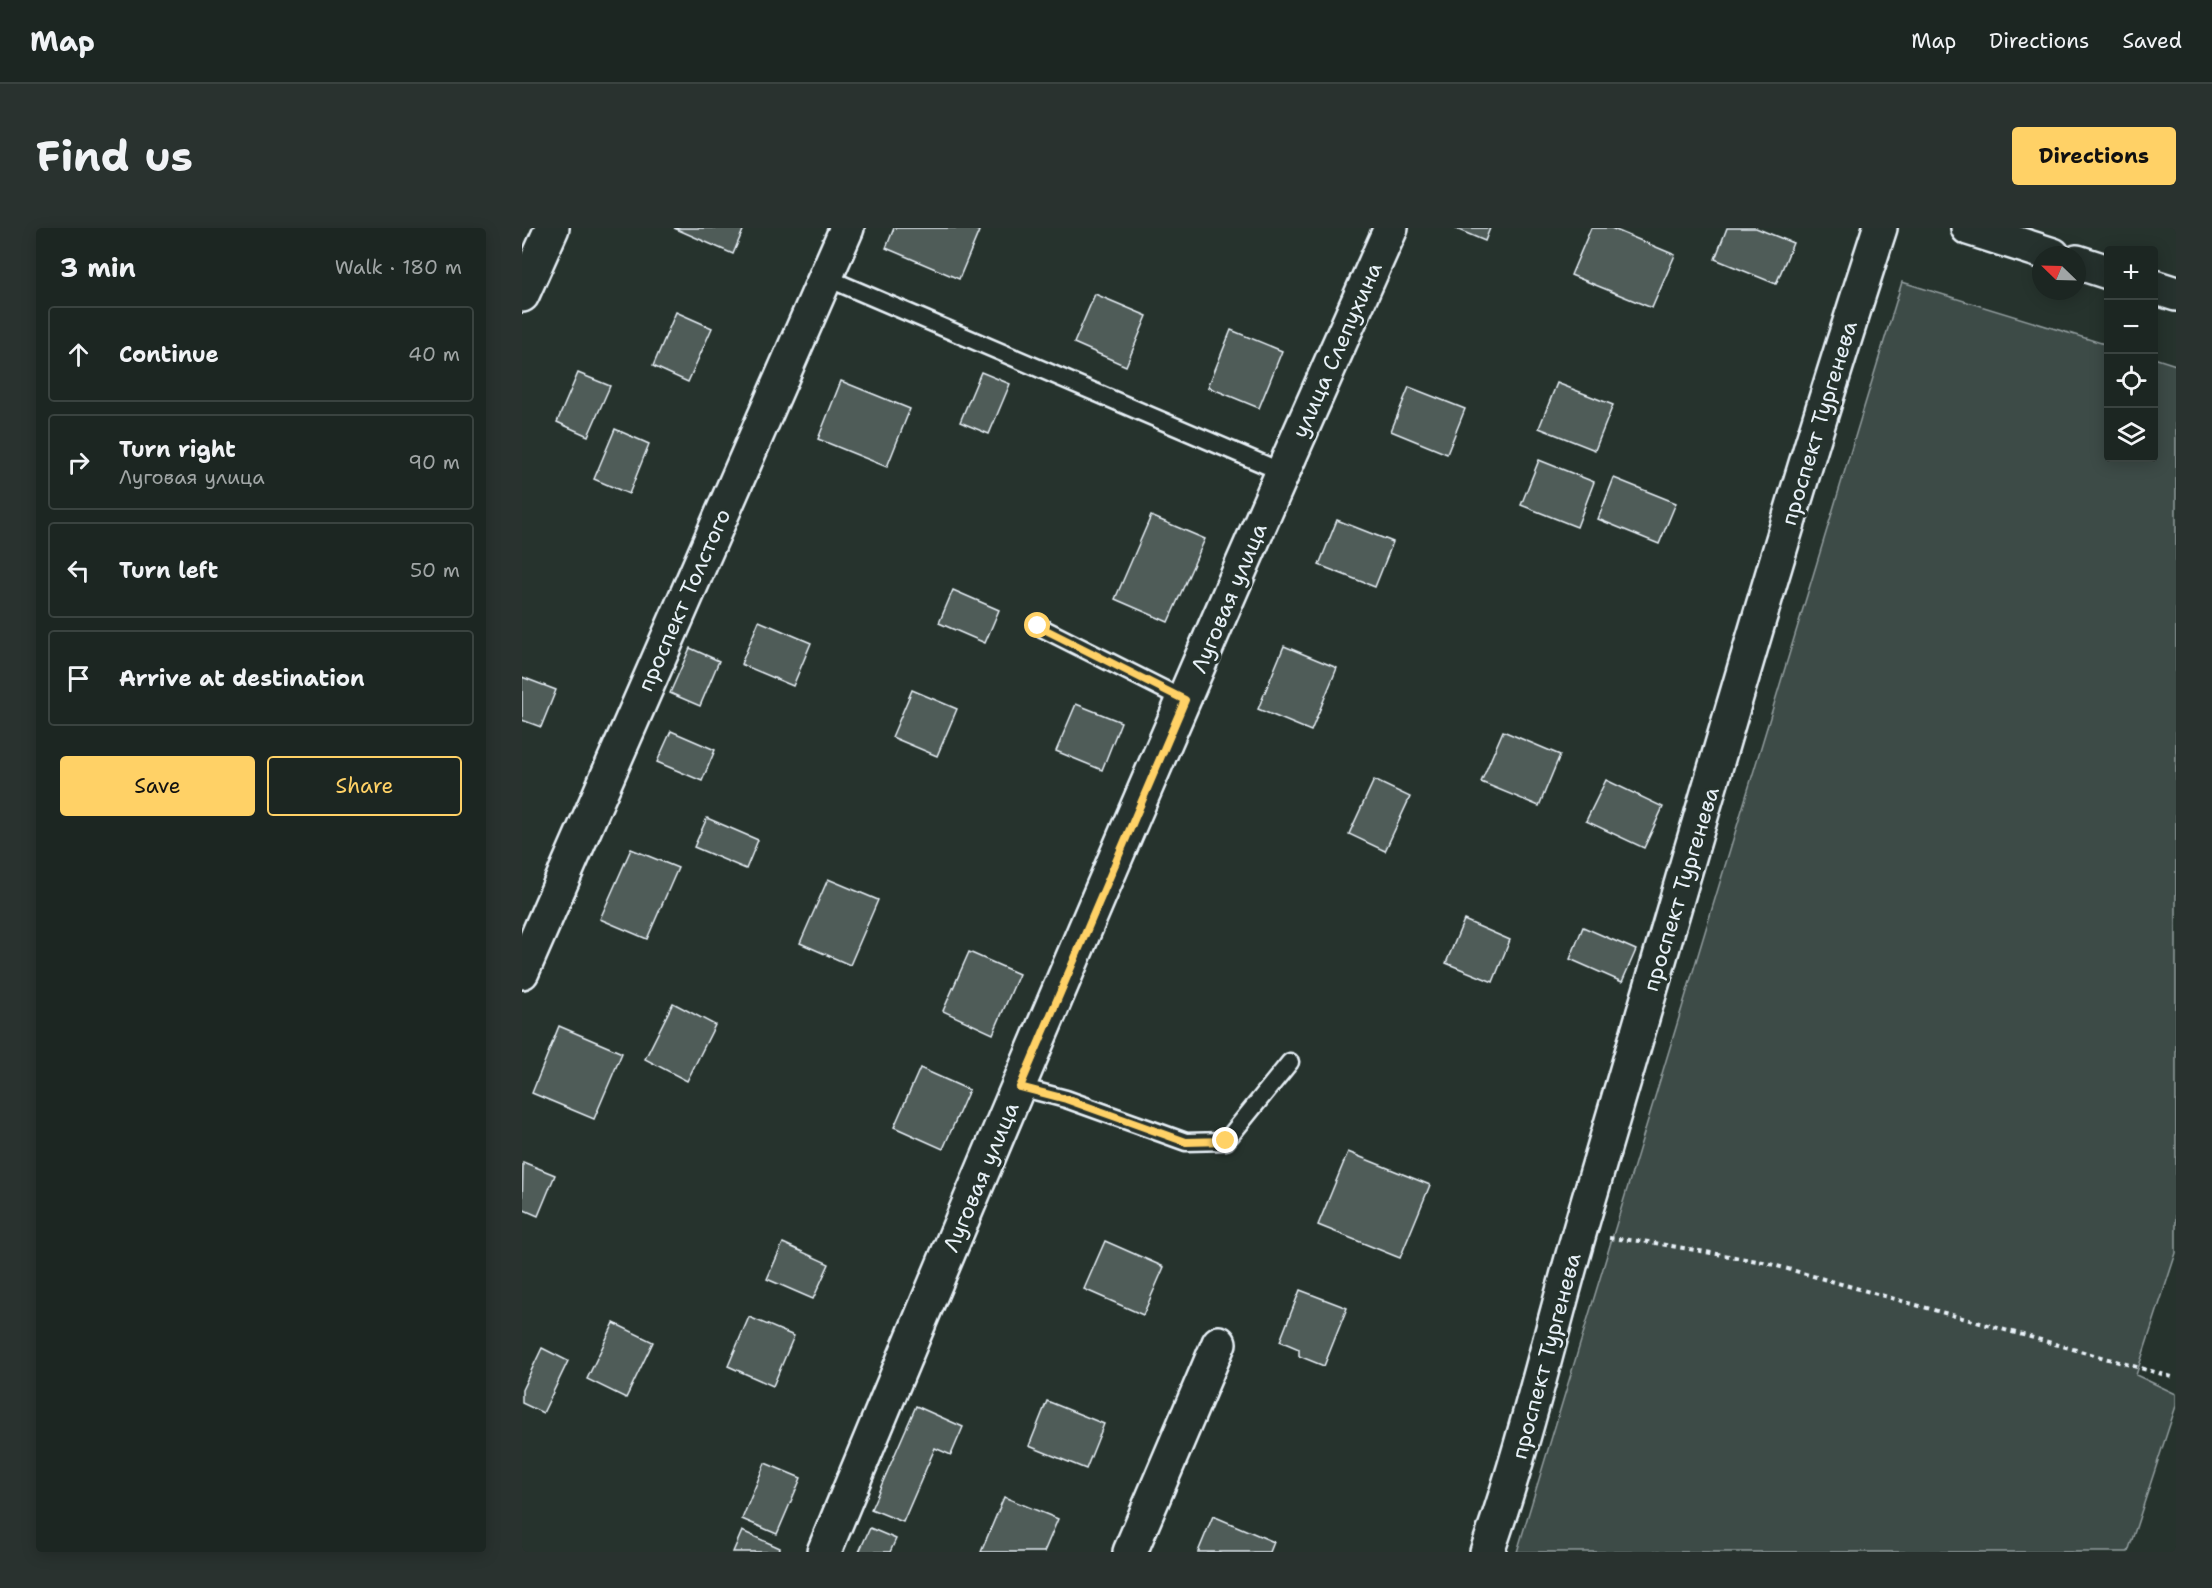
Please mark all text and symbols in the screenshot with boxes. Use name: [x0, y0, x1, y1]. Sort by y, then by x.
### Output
text: Map: [30, 22, 95, 60]
text: Map: [1911, 27, 1956, 55]
text: Directions: [1989, 27, 2089, 55]
text: Saved: [2122, 27, 2182, 55]
button: Directions: [2012, 127, 2176, 185]
text: Find us: [36, 128, 193, 184]
north arrow: [2032, 246, 2086, 300]
map controls: [2104, 246, 2158, 462]
button: +: [2104, 246, 2158, 300]
text: 3 min: [60, 250, 136, 285]
text: Walk · 180 m: [335, 254, 462, 280]
street label: улица Слепухина: [1285, 257, 1389, 442]
button: −: [2104, 300, 2158, 354]
street label: проспект Тургенева: [1774, 317, 1864, 529]
icon: ahead: [62, 338, 95, 371]
text: Continue: [119, 340, 219, 369]
text: 40 m: [408, 341, 460, 367]
button: locate: [2104, 354, 2158, 408]
button: layers: [2104, 408, 2158, 462]
text: Turn right: [119, 435, 236, 464]
icon: right: [62, 446, 95, 479]
text: 90 m: [408, 449, 460, 475]
text: Луговая улица: [119, 464, 265, 490]
street label: проспект Толстого: [631, 504, 737, 696]
street label: Луговая улица: [1184, 518, 1274, 677]
icon: left: [62, 554, 95, 587]
text: Turn left: [119, 556, 218, 585]
text: 50 m: [410, 557, 460, 583]
route start: [1024, 612, 1050, 638]
icon: arrive: [62, 662, 95, 695]
text: Arrive at destination: [119, 664, 365, 693]
button: Save: [60, 756, 255, 816]
button: Share: [267, 756, 462, 816]
street label: проспект Тургенева: [1636, 783, 1726, 995]
street label: Луговая улица: [936, 1097, 1026, 1256]
route end: [1212, 1127, 1238, 1153]
street label: проспект Тургенева: [1504, 1249, 1588, 1462]

